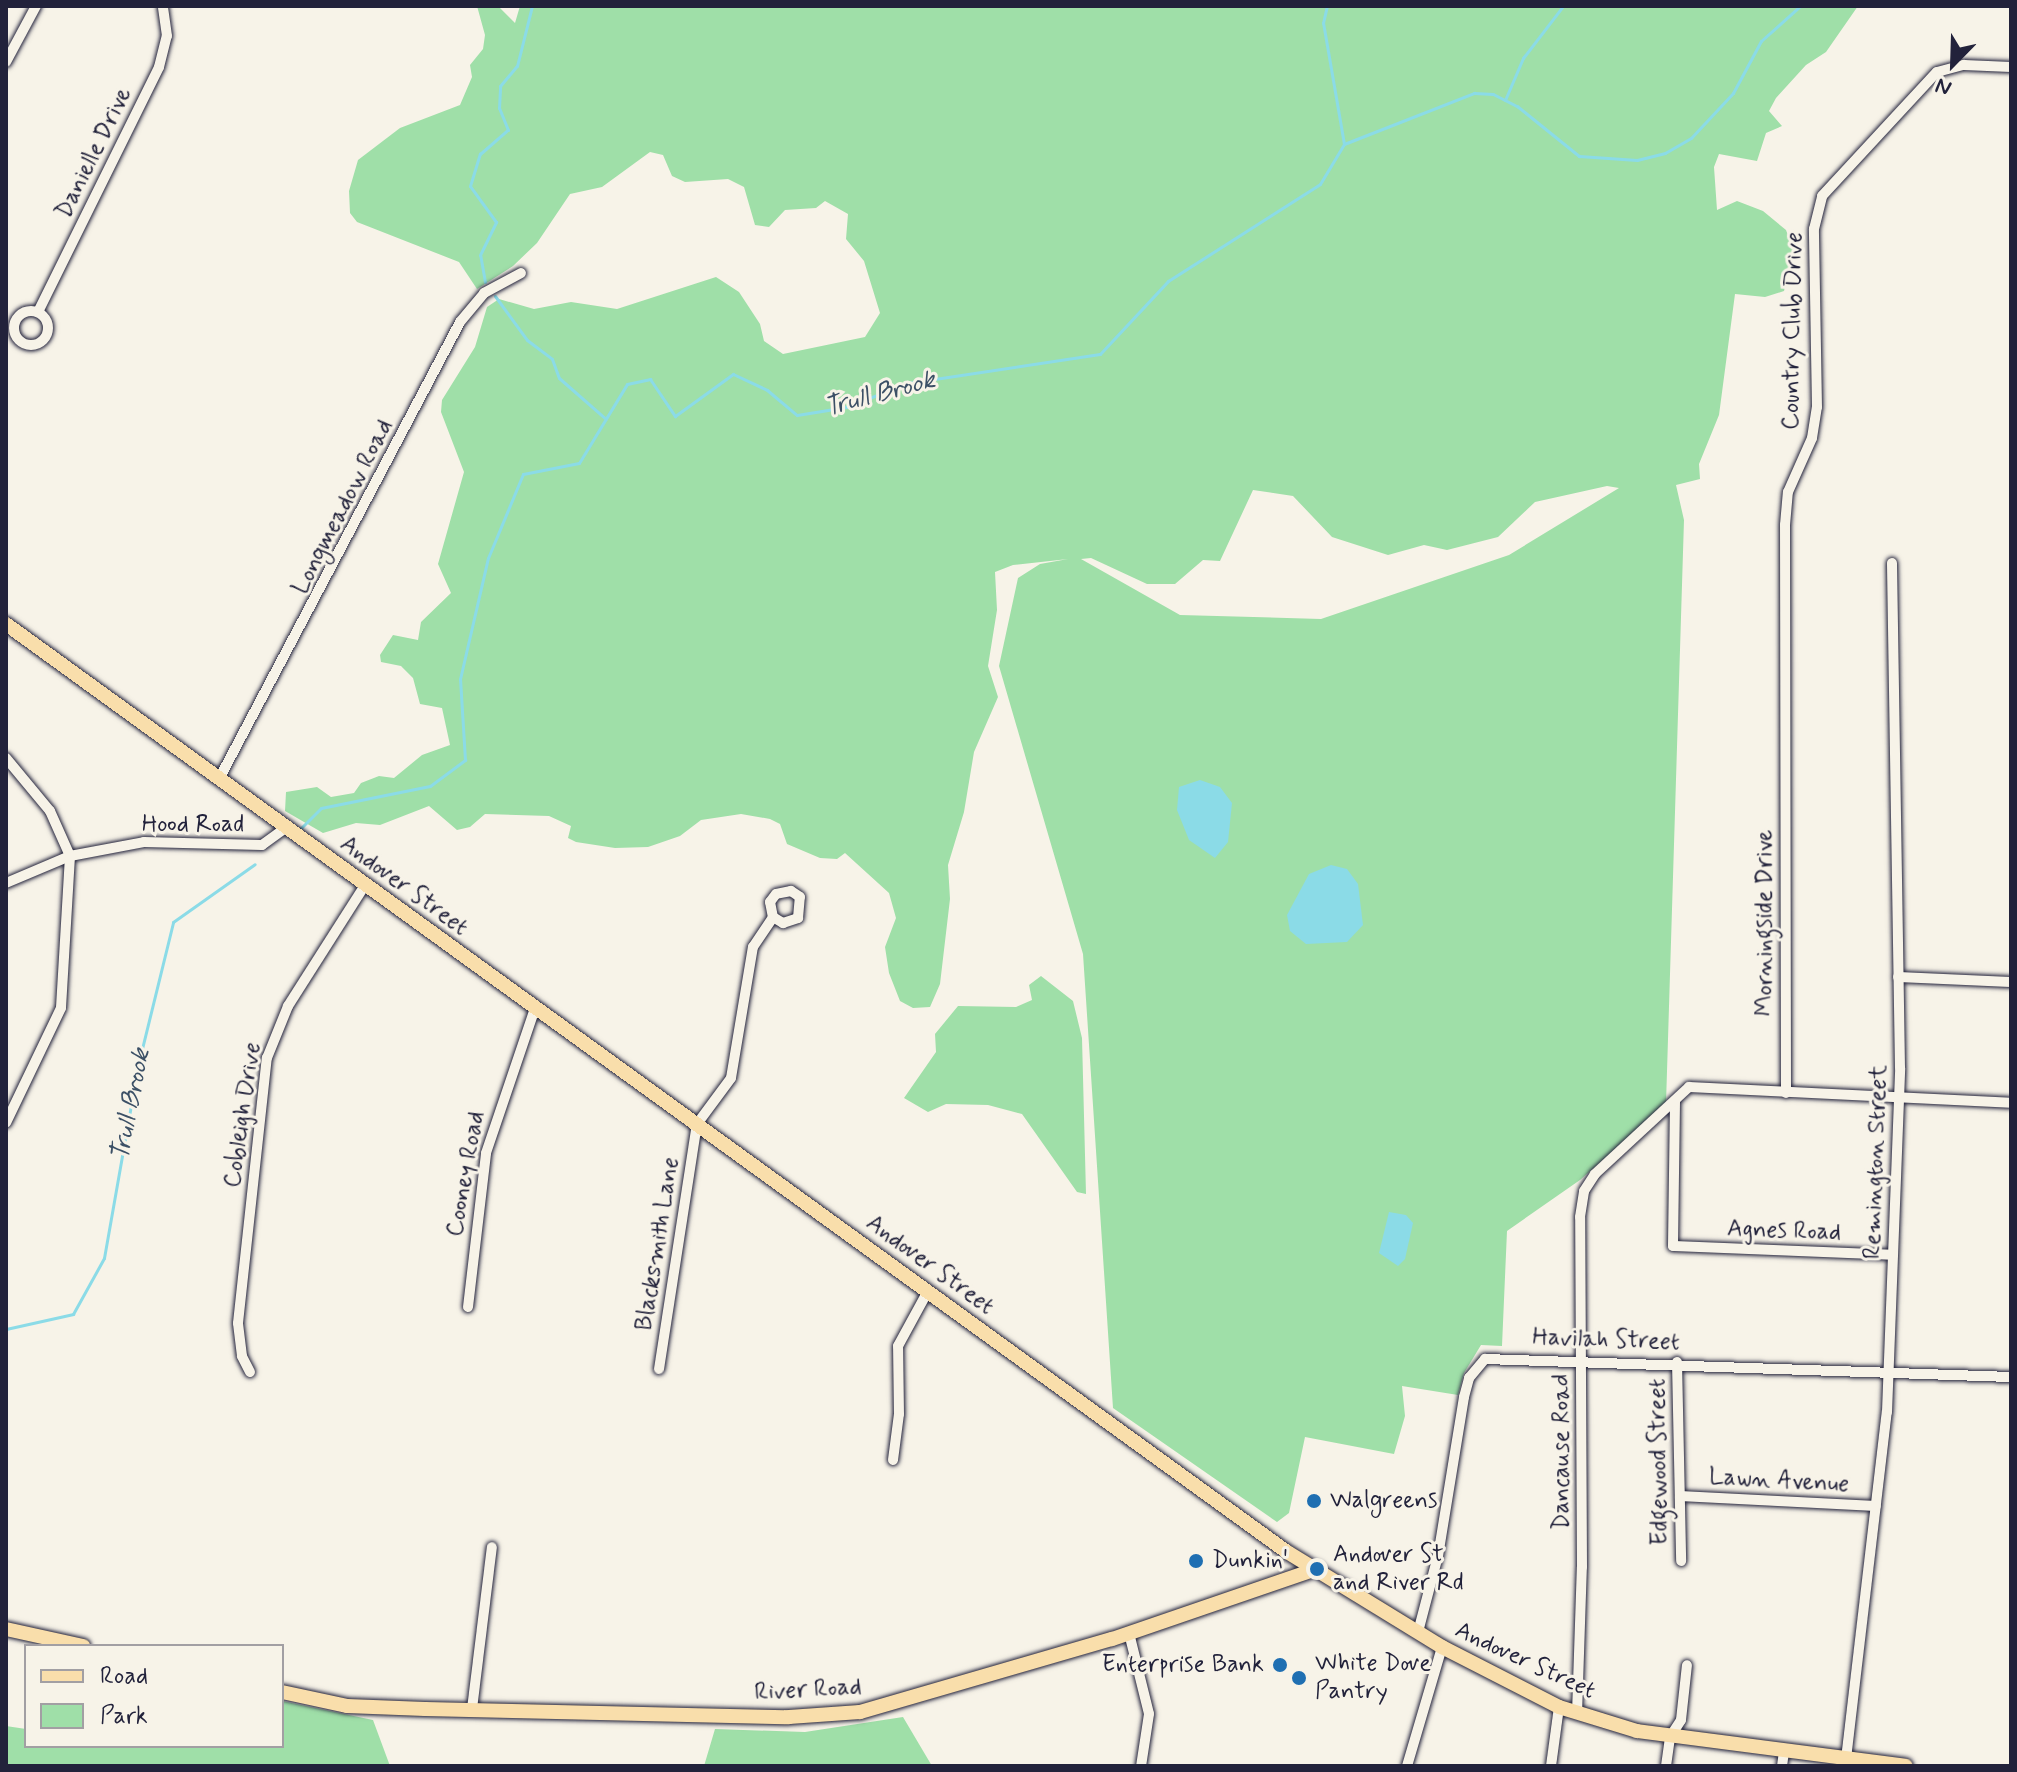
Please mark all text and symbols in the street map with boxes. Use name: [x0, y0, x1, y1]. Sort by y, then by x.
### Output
north arrow: [1913, 24, 1993, 104]
text: N: [1931, 70, 1956, 102]
street label: Danielle Drive: [50, 83, 138, 223]
street label: Country Club Drive: [1777, 233, 1809, 429]
water label: Trull Brook: [821, 365, 939, 425]
street label: Longmeadow Road: [287, 416, 399, 598]
street label: Hood Road: [142, 811, 244, 839]
street label: Andover Street: [333, 829, 475, 943]
street label: Morningside Drive: [1751, 830, 1779, 1016]
street label: Cobleigh Drive: [219, 1041, 267, 1189]
water label: Trull Brook: [106, 1046, 158, 1164]
street label: Remington Street: [1858, 1064, 1894, 1260]
street label: Cooney Road: [441, 1109, 491, 1239]
street label: Blacksmith Lane: [630, 1155, 686, 1333]
street label: Andover Street: [859, 1208, 1001, 1322]
street label: Agnes Road: [1726, 1215, 1842, 1247]
street label: Havilah Street: [1530, 1323, 1682, 1357]
street label: Dancause Road: [1548, 1375, 1576, 1529]
street label: Edgewood Street: [1643, 1376, 1675, 1548]
street label: Lawn Avenue: [1707, 1463, 1851, 1499]
place label: Walgreens: [1330, 1487, 1438, 1515]
marker: Walgreens: [1305, 1492, 1323, 1510]
place label: Andover St and River Rd: [1333, 1541, 1462, 1597]
place label: Dunkin': [1212, 1547, 1288, 1575]
marker: Dunkin': [1187, 1552, 1205, 1570]
marker: Andover St and River Rd: [1308, 1560, 1326, 1578]
street label: Andover Street: [1448, 1615, 1602, 1707]
legend: [24, 1644, 284, 1748]
place label: White Dove Pantry: [1315, 1650, 1431, 1706]
place label: Enterprise Bank: [1101, 1651, 1264, 1679]
marker: Enterprise Bank: [1271, 1656, 1289, 1674]
text: Road: [100, 1661, 148, 1692]
marker: White Dove Pantry: [1290, 1669, 1308, 1687]
street label: River Road: [753, 1673, 863, 1707]
text: Park: [100, 1701, 148, 1732]

